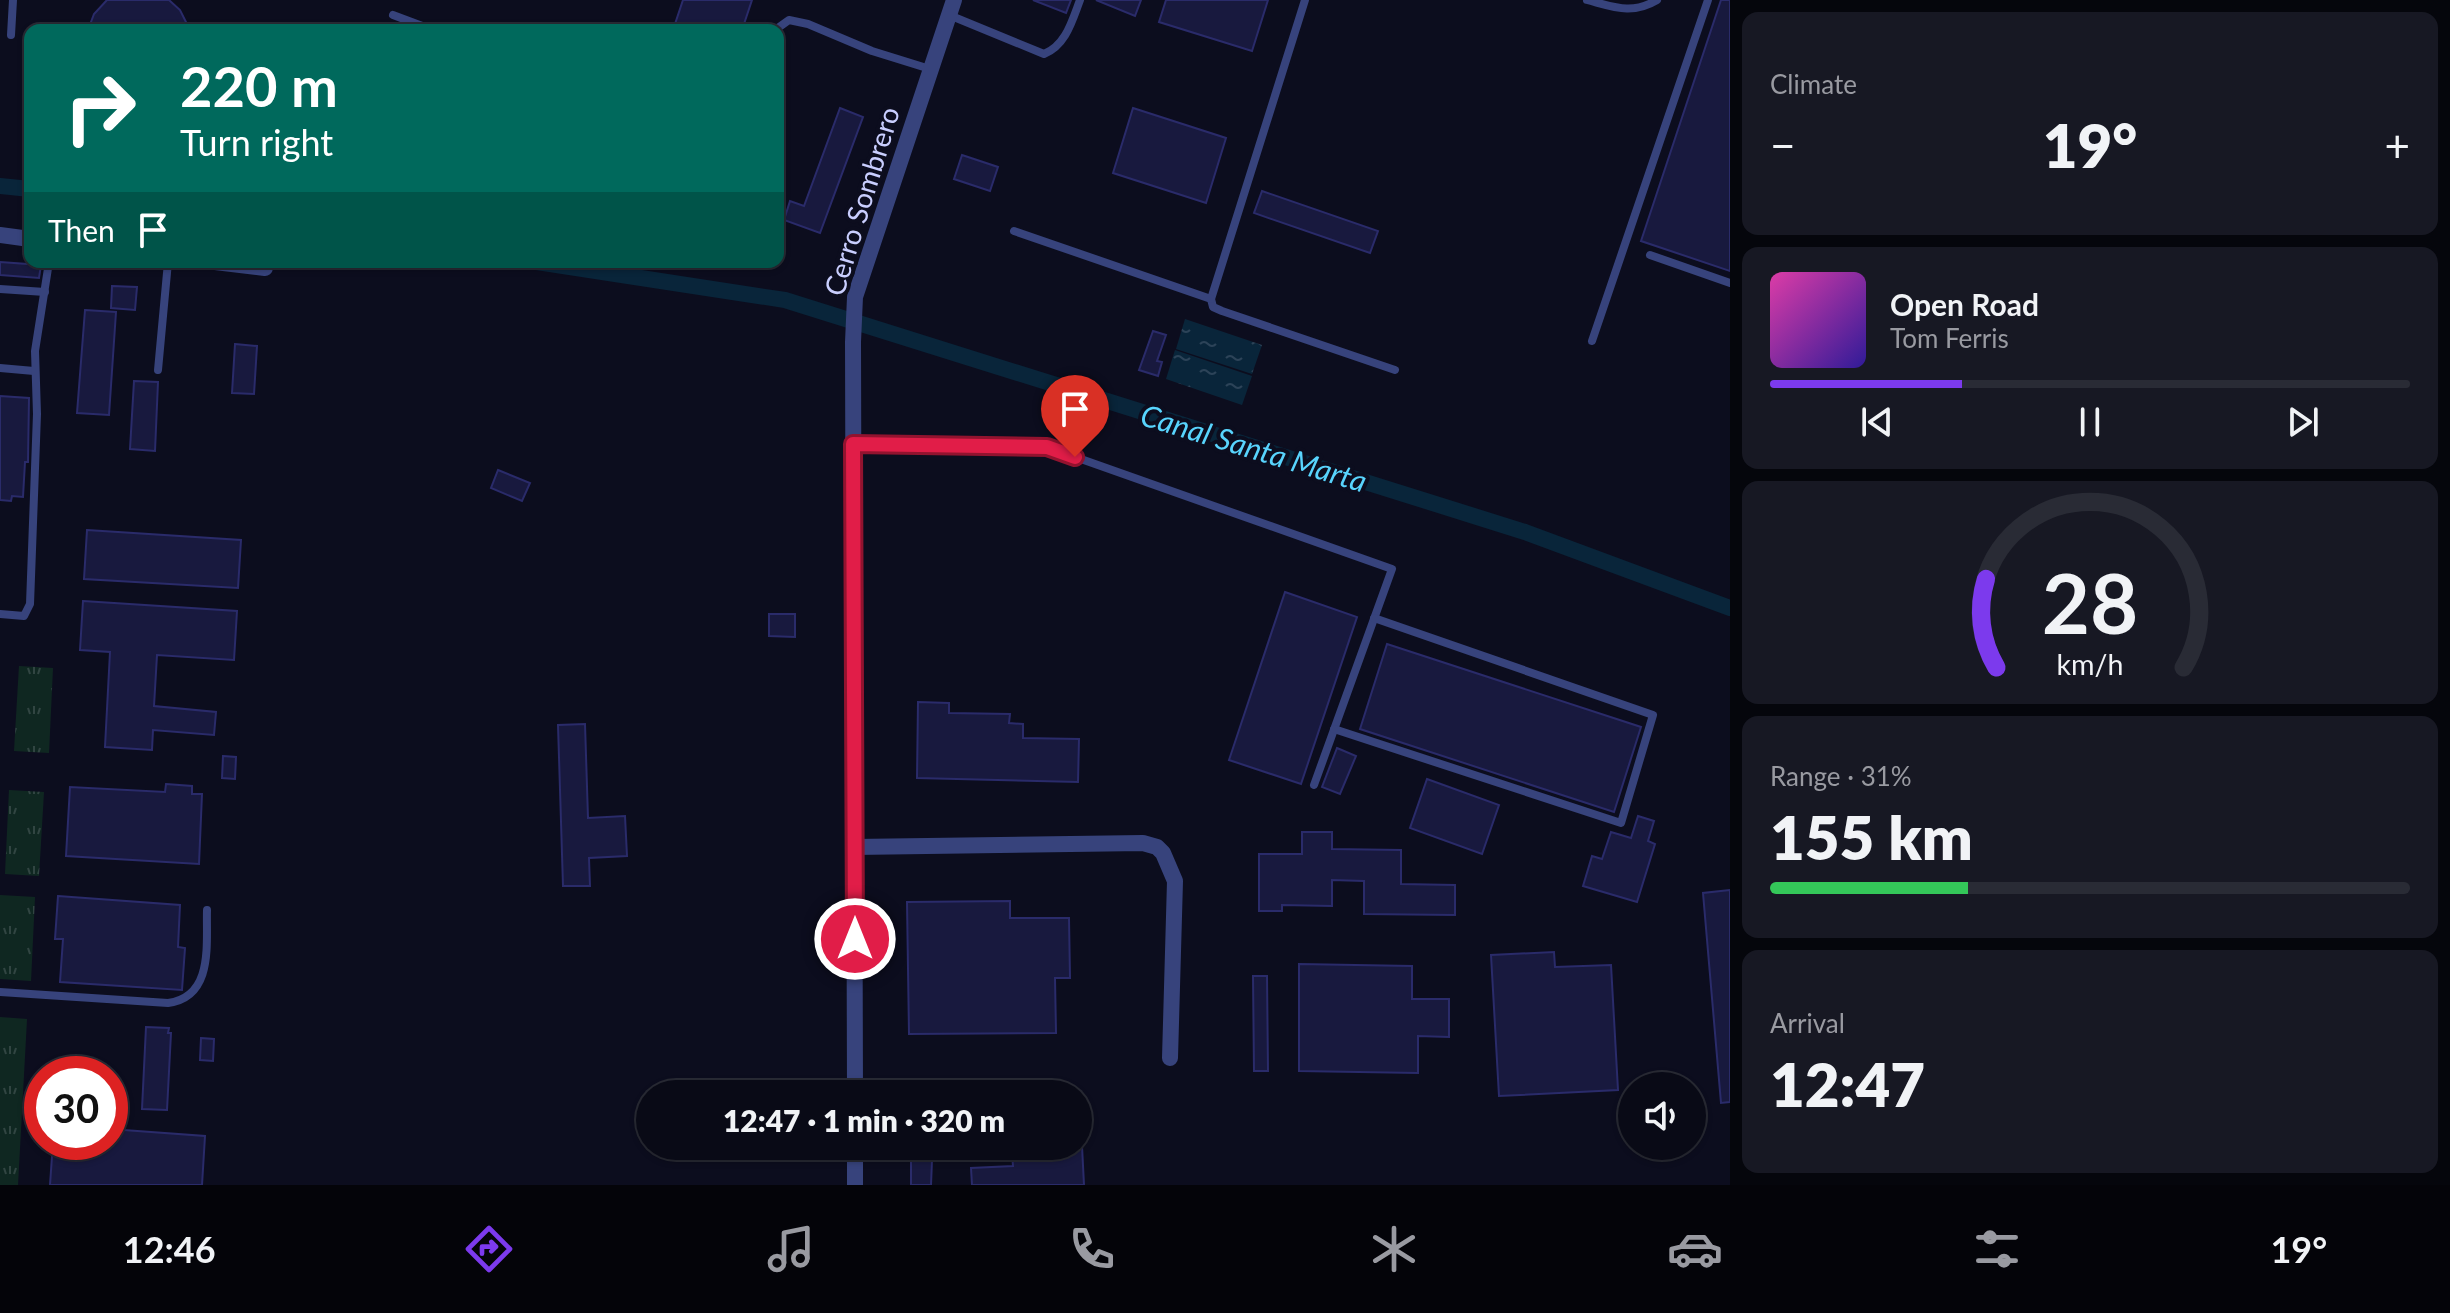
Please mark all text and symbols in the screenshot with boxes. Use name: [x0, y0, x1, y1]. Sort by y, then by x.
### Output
text: 220 m: [180, 52, 338, 119]
icon: right: [48, 56, 152, 160]
text: Climate: [1770, 68, 1857, 100]
street label: Cerro Sombrero: [816, 102, 906, 300]
text: 19°: [2043, 109, 2137, 181]
text: −: [1770, 119, 1796, 171]
text: +: [2384, 119, 2410, 171]
text: Turn right: [180, 120, 333, 164]
icon: arrive: [131, 208, 175, 252]
text: Then: [48, 212, 115, 248]
text: Open Road: [1890, 286, 2039, 322]
text: Tom Ferris: [1890, 322, 2009, 354]
pin: [1041, 375, 1109, 457]
icon: arrive: [1053, 387, 1097, 431]
water label: Canal Santa Marta: [1137, 396, 1371, 498]
icon: previous: [1855, 400, 1899, 444]
icon: pause: [2068, 400, 2112, 444]
icon: next: [2281, 400, 2325, 444]
text: 28: [2042, 552, 2138, 652]
text: km/h: [2057, 648, 2123, 682]
text: Range · 31%: [1770, 760, 1912, 792]
text: 155 km: [1770, 801, 1973, 873]
position arrow: [813, 897, 897, 981]
text: Arrival: [1770, 1007, 1845, 1039]
text: 12:47: [1770, 1048, 1925, 1120]
speed limit sign: 30: [24, 1056, 128, 1160]
map controls: [1618, 1072, 1706, 1160]
button: sound: [1618, 1072, 1706, 1160]
text: 12:47 · 1 min · 320 m: [723, 1102, 1005, 1138]
icon: directions: [461, 1221, 517, 1277]
icon: music: [763, 1221, 819, 1277]
icon: phone: [1064, 1221, 1120, 1277]
icon: climate: [1366, 1221, 1422, 1277]
icon: car: [1667, 1221, 1723, 1277]
icon: filters: [1969, 1221, 2025, 1277]
text: 12:46: [123, 1227, 216, 1271]
text: 19°: [2270, 1227, 2327, 1271]

